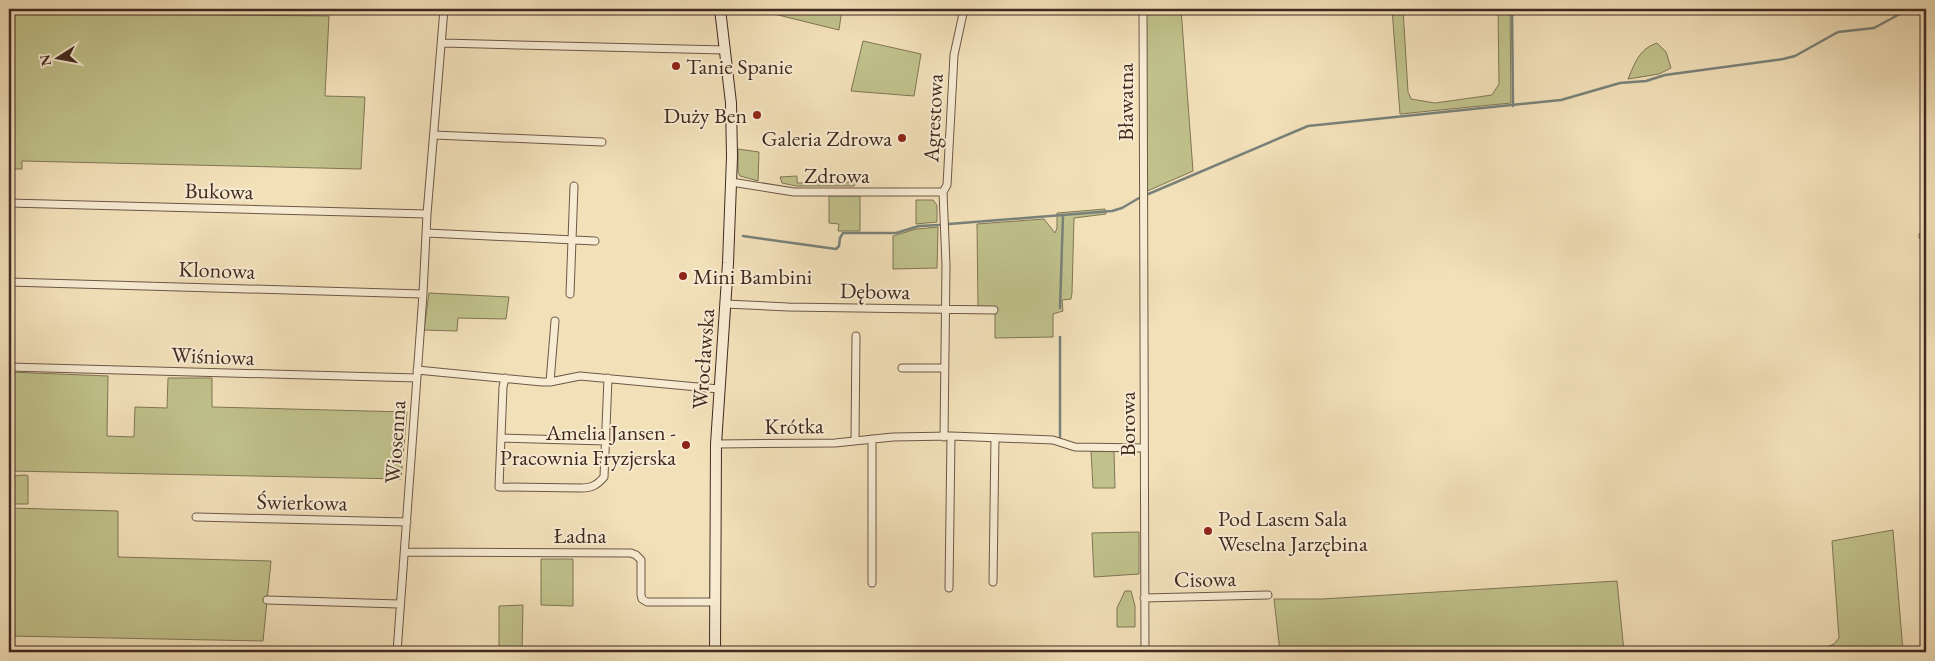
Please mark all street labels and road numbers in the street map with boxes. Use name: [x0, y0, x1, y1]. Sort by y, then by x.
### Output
street label: Bławatna: [1111, 63, 1140, 141]
street label: Agrestowa: [916, 73, 950, 164]
street label: Zdrowa: [804, 161, 870, 190]
street label: Bukowa: [184, 176, 254, 206]
street label: Klonowa: [178, 254, 256, 286]
street label: Dębowa: [840, 276, 911, 306]
street label: Wrocławska: [685, 307, 721, 410]
street label: Wiśniowa: [171, 340, 255, 372]
street label: Borowa: [1113, 391, 1142, 457]
street label: Wiosenna: [378, 399, 412, 485]
street label: Krótka: [764, 411, 824, 441]
street label: Świerkowa: [256, 487, 348, 517]
street label: Ładna: [553, 521, 607, 550]
street label: Cisowa: [1174, 564, 1237, 594]

